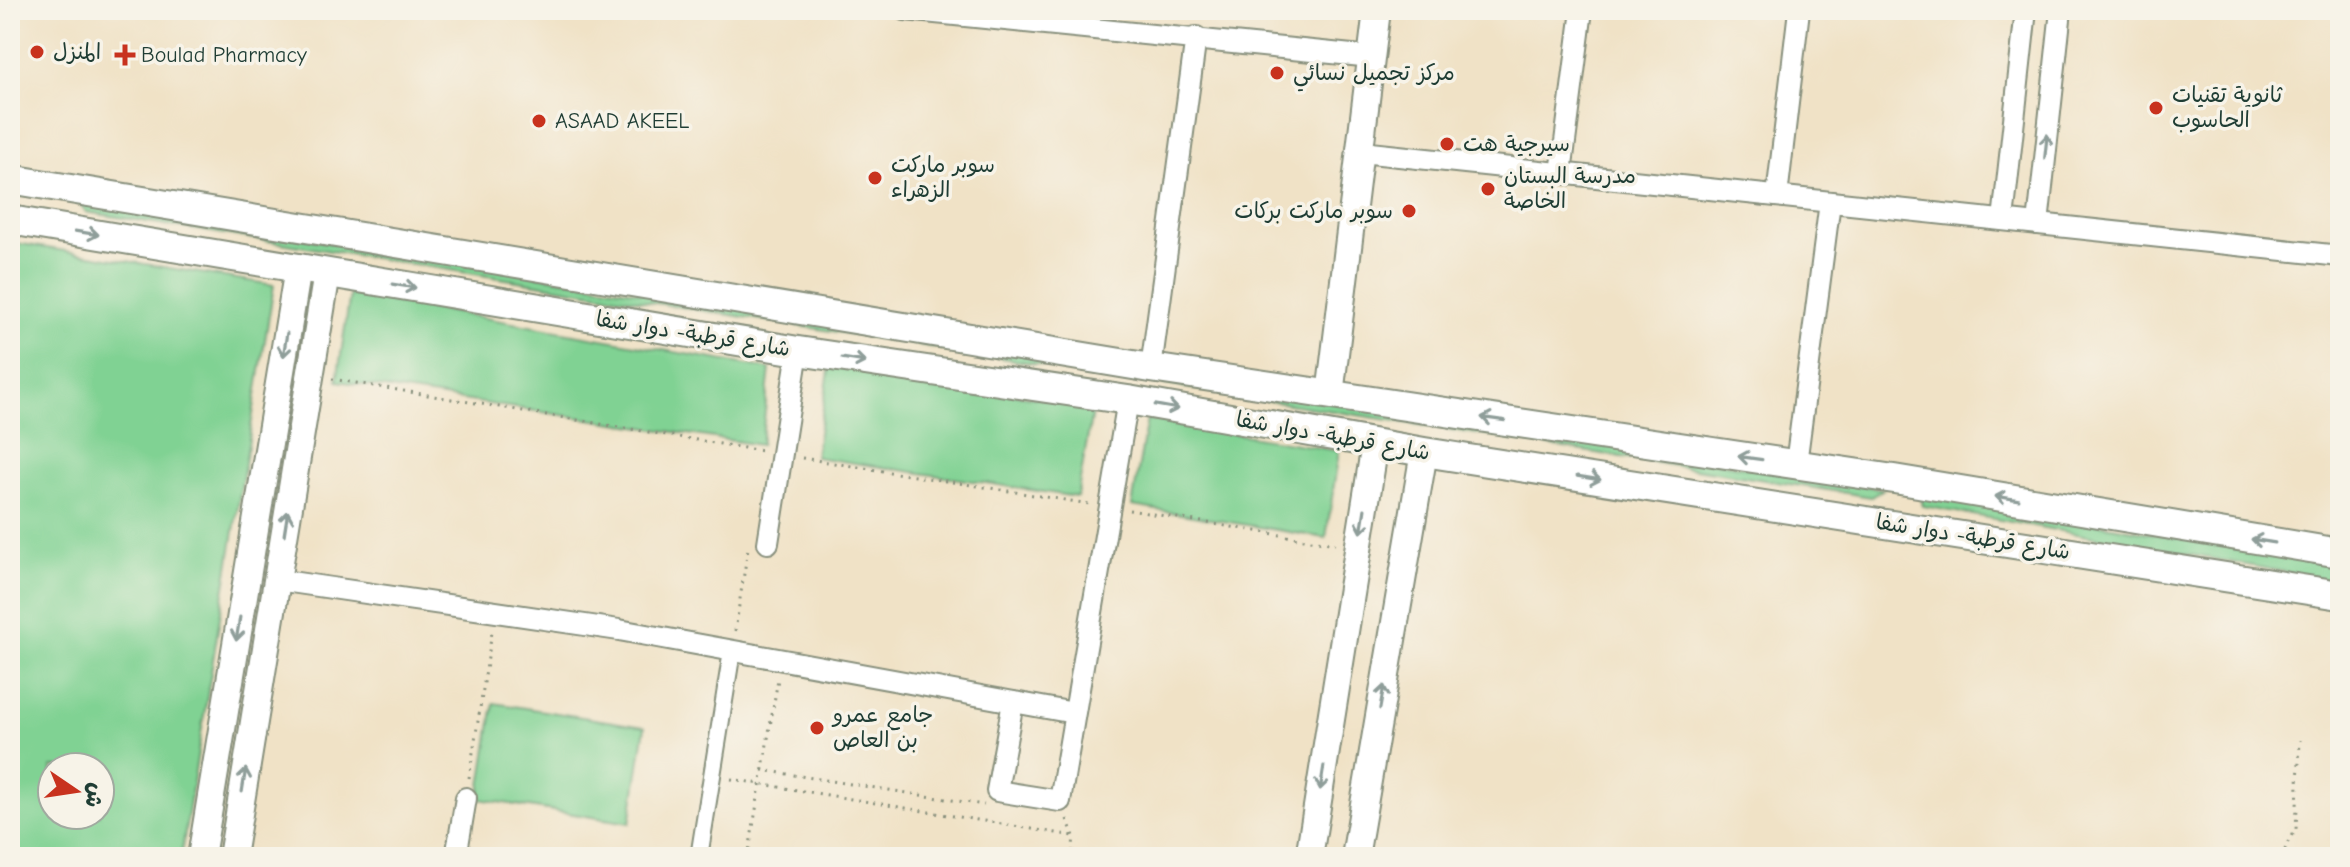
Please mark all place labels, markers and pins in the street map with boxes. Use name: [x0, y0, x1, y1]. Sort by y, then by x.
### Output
place label: المنزل: [53, 39, 101, 65]
place label: Boulad Pharmacy: [141, 42, 307, 68]
marker: المنزل: [28, 43, 46, 61]
marker: Boulad Pharmacy: [116, 46, 134, 64]
place label: مركز تجميل نسائي: [1293, 60, 1455, 92]
marker: مركز تجميل نسائي: [1268, 64, 1286, 82]
place label: ثانوية تقنيات الحاسوب: [2172, 82, 2283, 133]
marker: ثانوية تقنيات الحاسوب: [2147, 99, 2165, 117]
place label: ASAAD AKEEL: [555, 108, 689, 134]
marker: ASAAD AKEEL: [530, 112, 548, 130]
place label: سيرجية هت: [1463, 131, 1570, 157]
marker: سيرجية هت: [1438, 135, 1456, 153]
place label: سوبر ماركت الزهراء: [891, 152, 995, 203]
place label: مدرسة البستان الخاصة: [1504, 163, 1636, 214]
marker: سوبر ماركت الزهراء: [866, 169, 884, 187]
marker: مدرسة البستان الخاصة: [1479, 180, 1497, 198]
place label: سوبر ماركت بركات: [1234, 198, 1393, 224]
marker: سوبر ماركت بركات: [1400, 202, 1418, 220]
place label: جامع عمرو بن العاص: [831, 702, 933, 753]
marker: جامع عمرو بن العاص: [808, 719, 826, 737]

